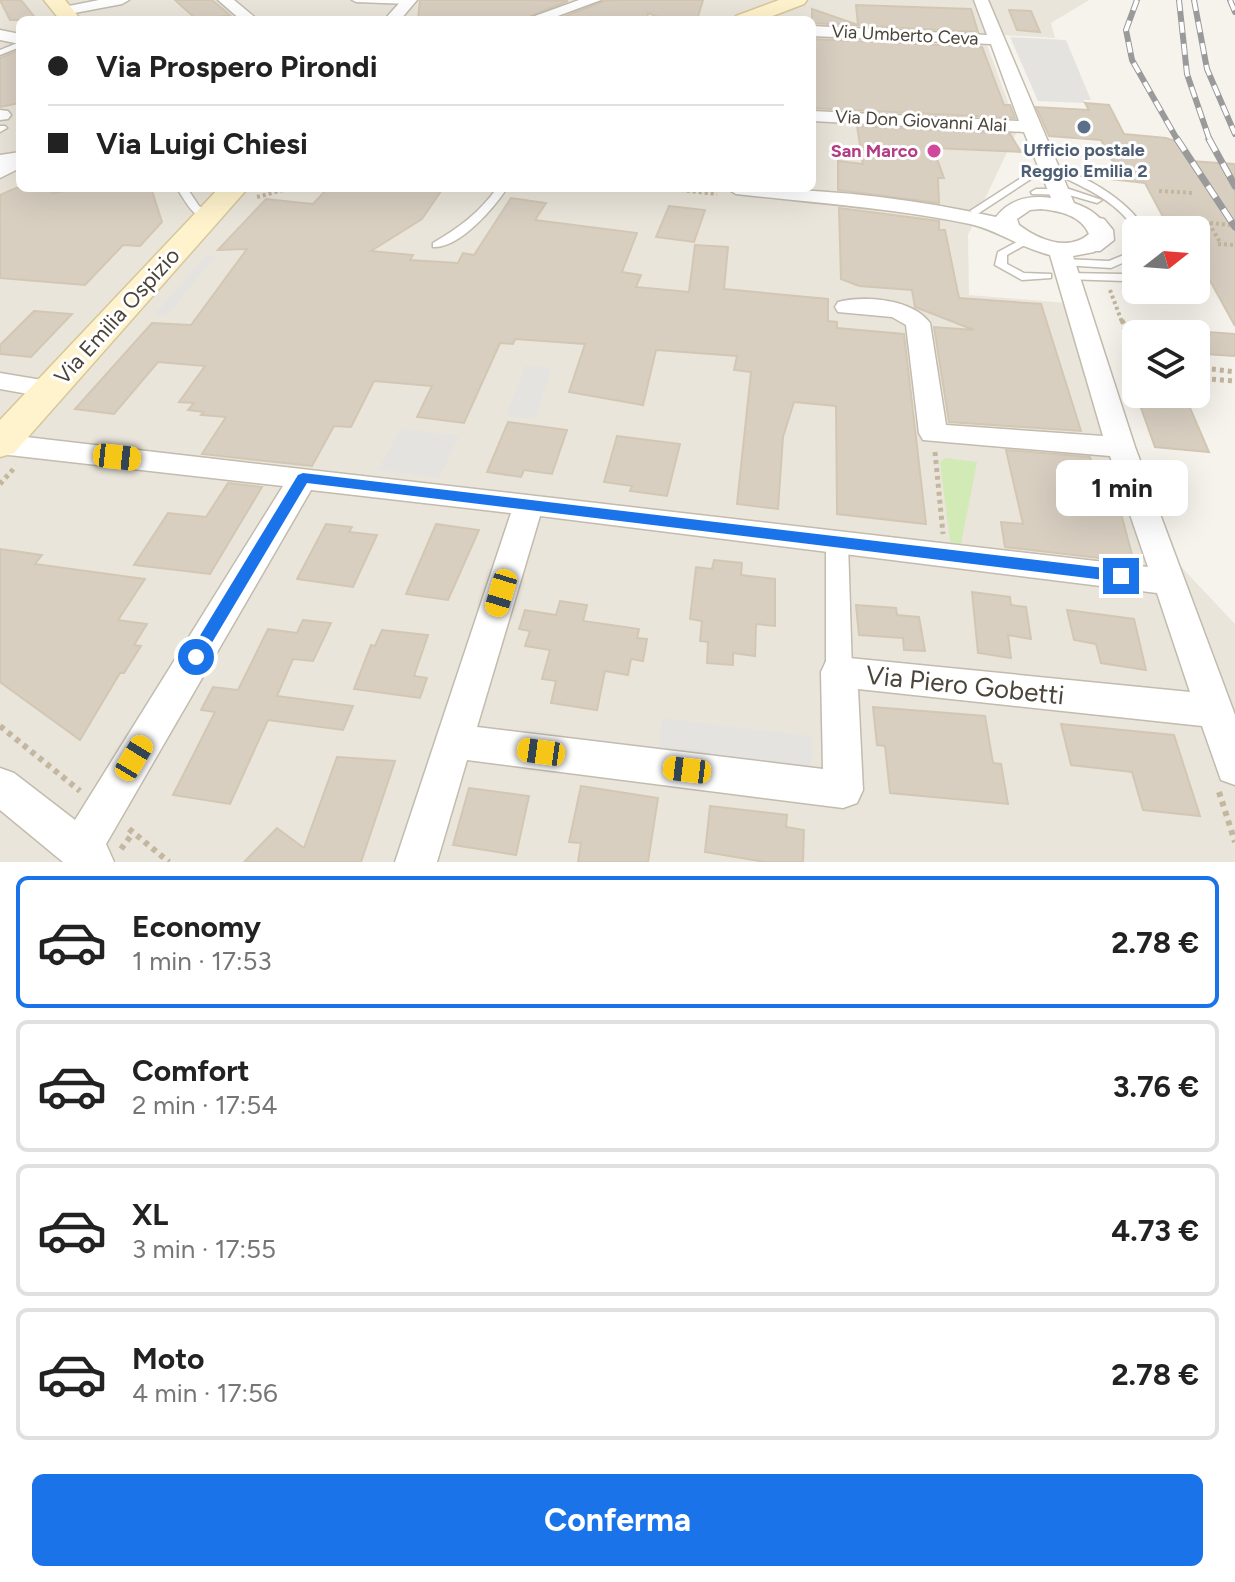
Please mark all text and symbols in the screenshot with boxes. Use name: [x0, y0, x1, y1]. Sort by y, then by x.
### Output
street label: Via Umberto Ceva: [831, 20, 979, 50]
text: Via Prospero Pirondi: [96, 48, 378, 85]
street label: Via Don Giovanni Alai: [834, 106, 1008, 136]
marker: Ufficio postale Reggio Emilia 2: [1075, 118, 1093, 136]
text: Via Luigi Chiesi: [96, 125, 308, 162]
place label: Ufficio postale Reggio Emilia 2: [1020, 139, 1148, 182]
place label: San Marco: [831, 140, 918, 162]
marker: San Marco: [925, 142, 943, 160]
north arrow: [1122, 216, 1210, 304]
map controls: [1122, 216, 1210, 408]
street label: Via Emilia Ospizio: [49, 242, 185, 390]
button: layers: [1122, 320, 1210, 408]
car: [92, 443, 142, 471]
callout: 1 min: [1055, 460, 1187, 516]
text: 1 min: [1091, 472, 1153, 504]
route end: [1103, 558, 1139, 594]
car: [483, 567, 519, 619]
route start: [178, 639, 214, 675]
street label: Via Piero Gobetti: [864, 659, 1066, 711]
car: [111, 731, 157, 785]
car: [516, 737, 566, 767]
car: [662, 755, 712, 785]
icon: car: [36, 906, 108, 978]
text: Economy: [132, 908, 261, 945]
text: 2.78 €: [1111, 924, 1199, 961]
text: 1 min · 17:53: [132, 945, 272, 977]
icon: car: [36, 1050, 108, 1122]
text: Comfort: [132, 1052, 250, 1089]
text: 3.76 €: [1113, 1068, 1199, 1105]
text: 2 min · 17:54: [132, 1089, 277, 1121]
icon: car: [36, 1194, 108, 1266]
text: XL: [132, 1196, 168, 1233]
text: 4.73 €: [1111, 1212, 1199, 1249]
text: 3 min · 17:55: [132, 1233, 276, 1265]
icon: car: [36, 1338, 108, 1410]
text: Moto: [132, 1340, 204, 1377]
text: 2.78 €: [1111, 1356, 1199, 1393]
text: 4 min · 17:56: [132, 1377, 278, 1409]
button: Conferma: [32, 1474, 1203, 1566]

